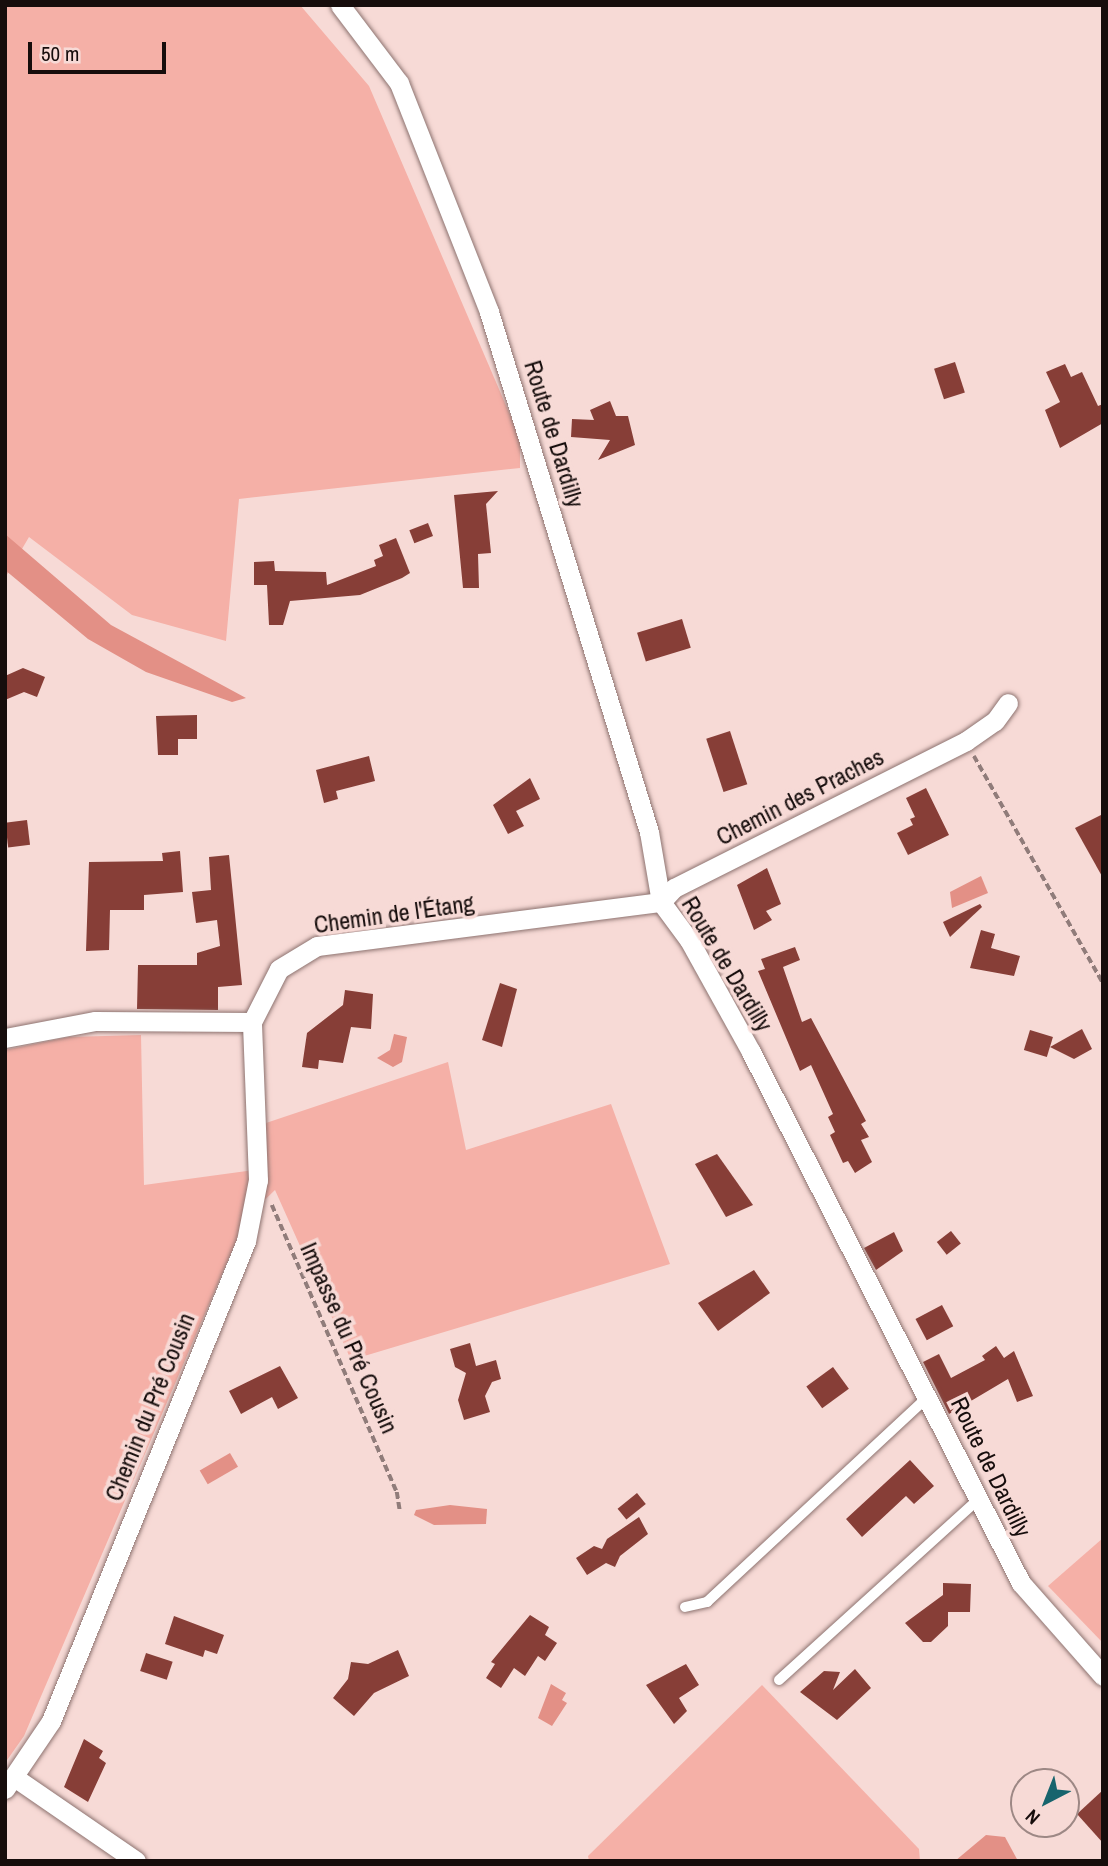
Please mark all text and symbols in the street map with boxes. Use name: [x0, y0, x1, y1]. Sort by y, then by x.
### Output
scale bar: [32, 28, 170, 72]
text: 50 m: [41, 39, 79, 68]
street label: Route de Dardilly: [518, 357, 590, 511]
street label: Chemin des Praches: [712, 742, 888, 852]
street label: Chemin de l'Étang: [312, 889, 476, 939]
street label: Route de Dardilly: [676, 891, 778, 1037]
street label: Impasse du Pré Cousin: [294, 1238, 404, 1438]
street label: Chemin du Pré Cousin: [99, 1309, 201, 1505]
street label: Route de Dardilly: [945, 1392, 1037, 1542]
north arrow: [1010, 1768, 1080, 1838]
text: N: [1019, 1804, 1045, 1831]

